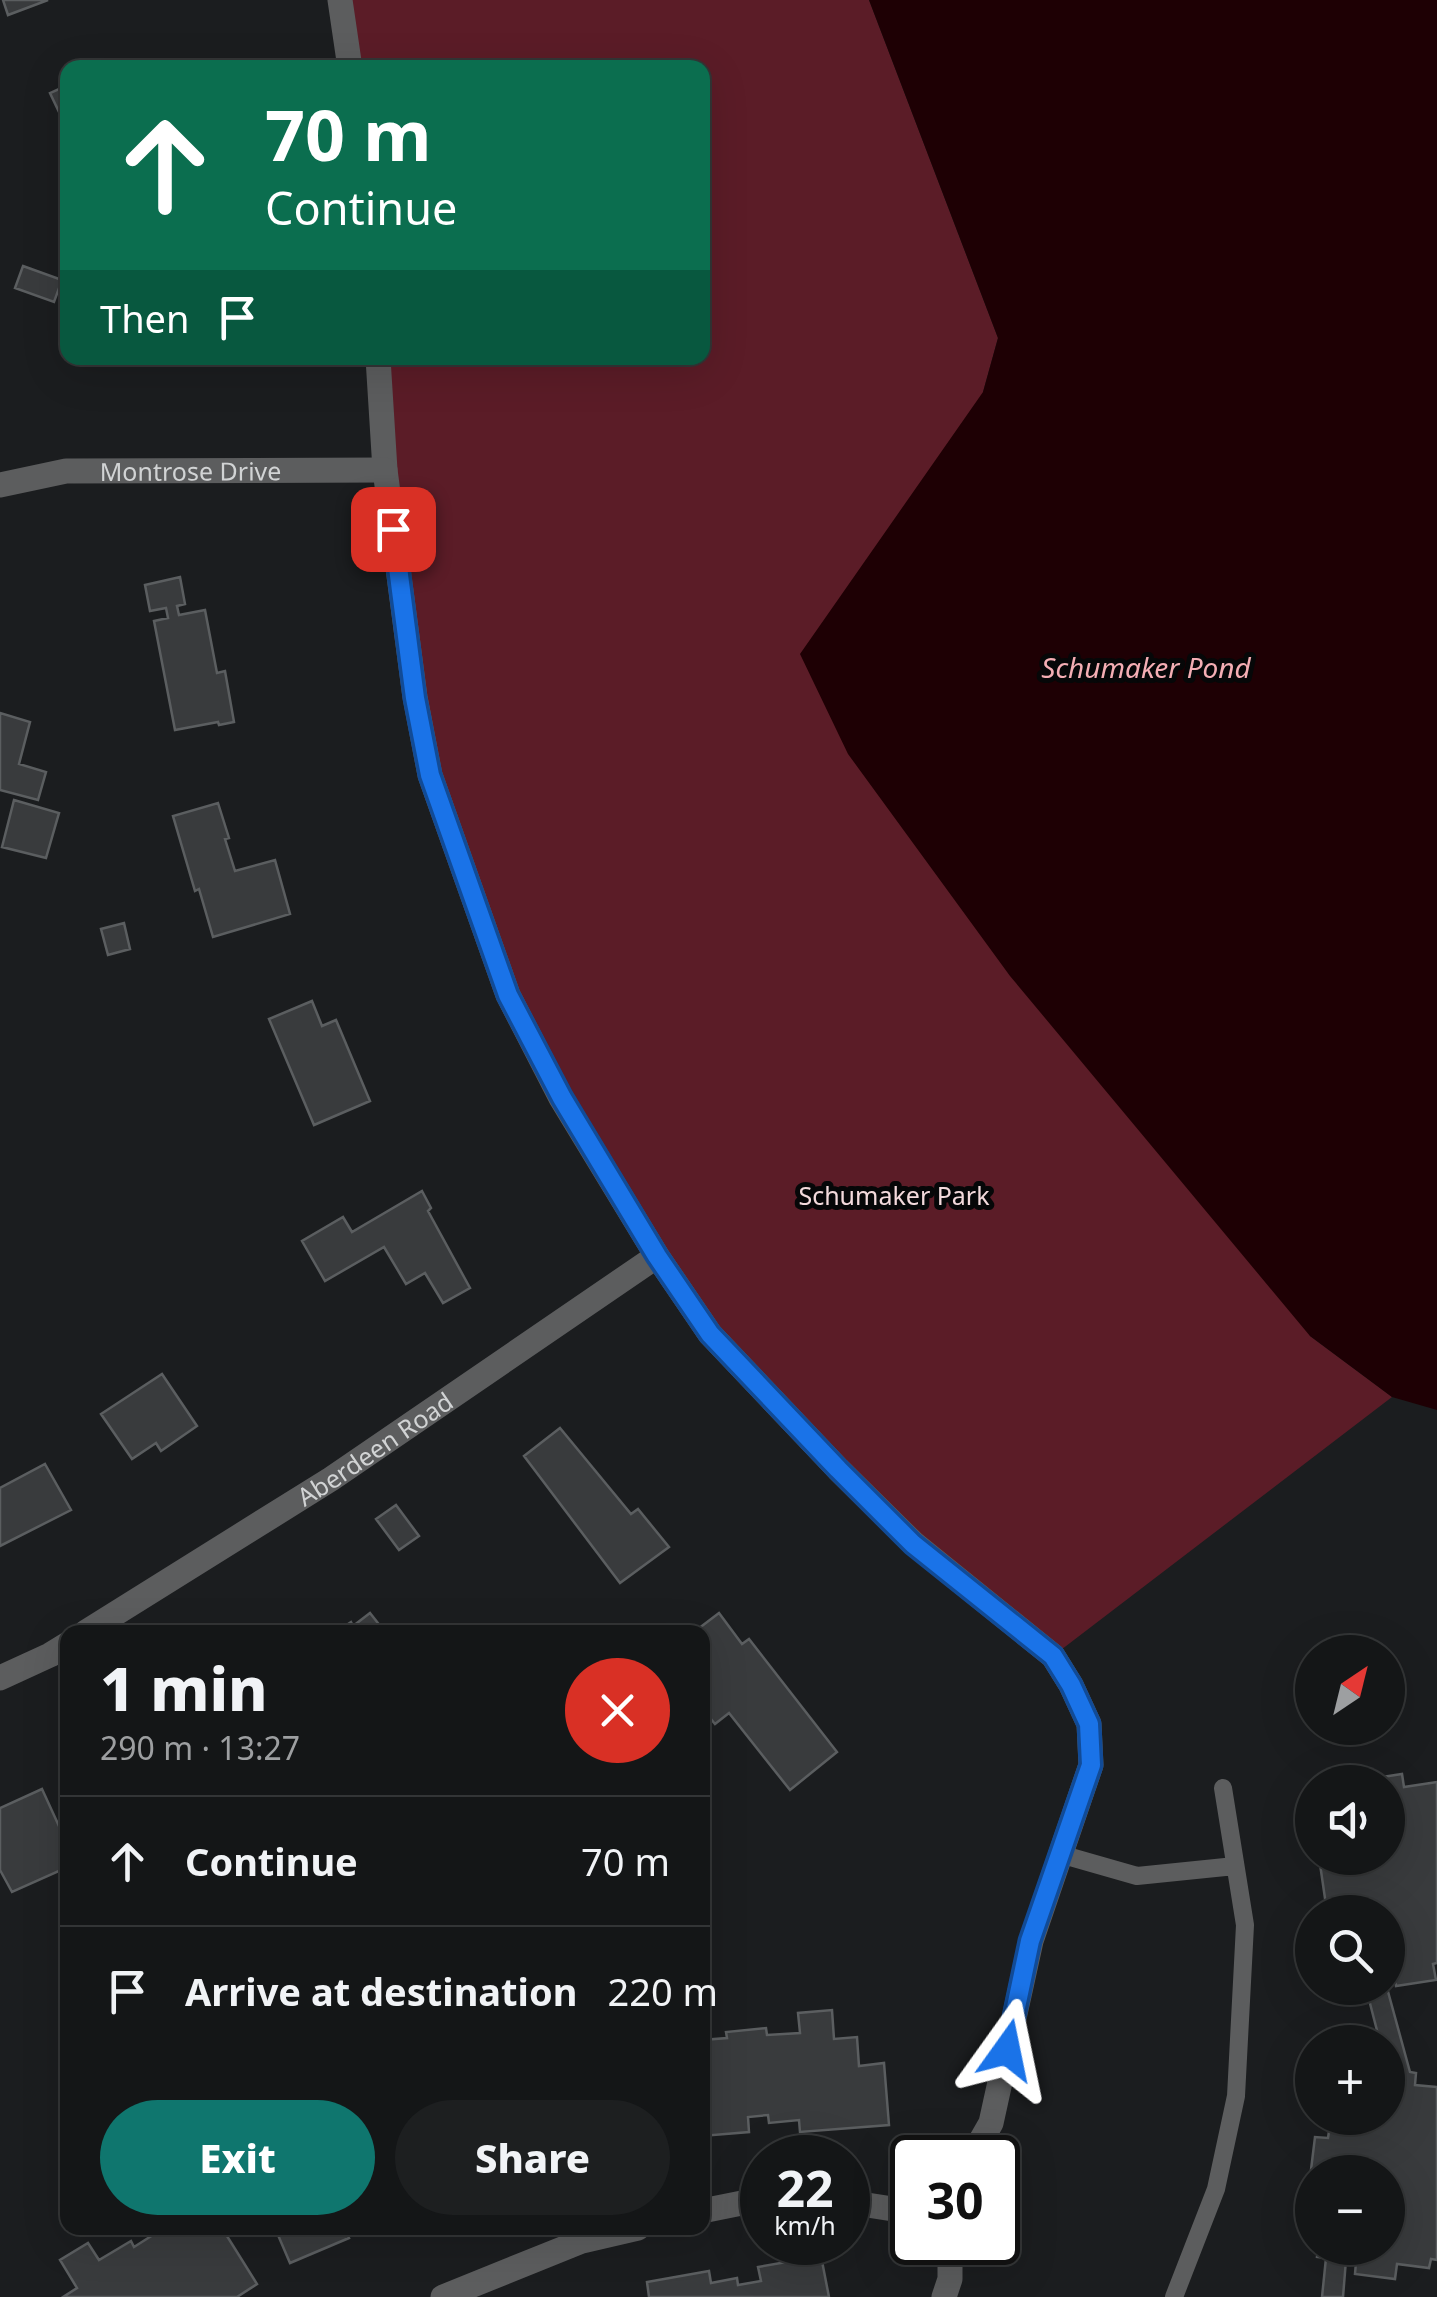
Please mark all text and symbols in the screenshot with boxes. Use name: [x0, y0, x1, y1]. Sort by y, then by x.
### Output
text: 70 m: [265, 86, 432, 182]
icon: ahead: [100, 100, 230, 230]
text: Continue: [265, 177, 457, 238]
icon: arrive: [210, 290, 265, 345]
text: Then: [100, 292, 190, 344]
street label: Montrose Drive: [100, 453, 281, 488]
pin: [351, 487, 436, 572]
icon: arrive: [366, 502, 421, 557]
water label: Schumaker Pond: [1041, 648, 1251, 686]
park label: Schumaker Park: [798, 1178, 990, 1212]
street label: Aberdeen Road: [290, 1384, 459, 1513]
north arrow: [1295, 1635, 1405, 1745]
map controls: [1295, 1635, 1405, 2265]
text: 1 min: [100, 1647, 268, 1729]
button: close: [565, 1658, 670, 1763]
text: 290 m · 13:27: [100, 1726, 300, 1769]
button: sound: [1295, 1765, 1405, 1875]
icon: ahead: [100, 1834, 155, 1889]
text: Continue: [185, 1835, 358, 1887]
text: 70 m: [581, 1835, 670, 1887]
button: search: [1295, 1895, 1405, 2005]
icon: arrive: [100, 1964, 155, 2019]
text: Arrive at destination: [185, 1965, 577, 2017]
text: 220 m: [607, 1965, 718, 2017]
position arrow: [955, 1998, 1059, 2102]
button: +: [1295, 2025, 1405, 2135]
button: Exit: [100, 2100, 375, 2215]
button: Share: [395, 2100, 670, 2215]
speed limit sign: 30: [890, 2135, 1020, 2265]
text: 22: [776, 2154, 834, 2222]
button: −: [1295, 2155, 1405, 2265]
text: km/h: [774, 2208, 836, 2242]

